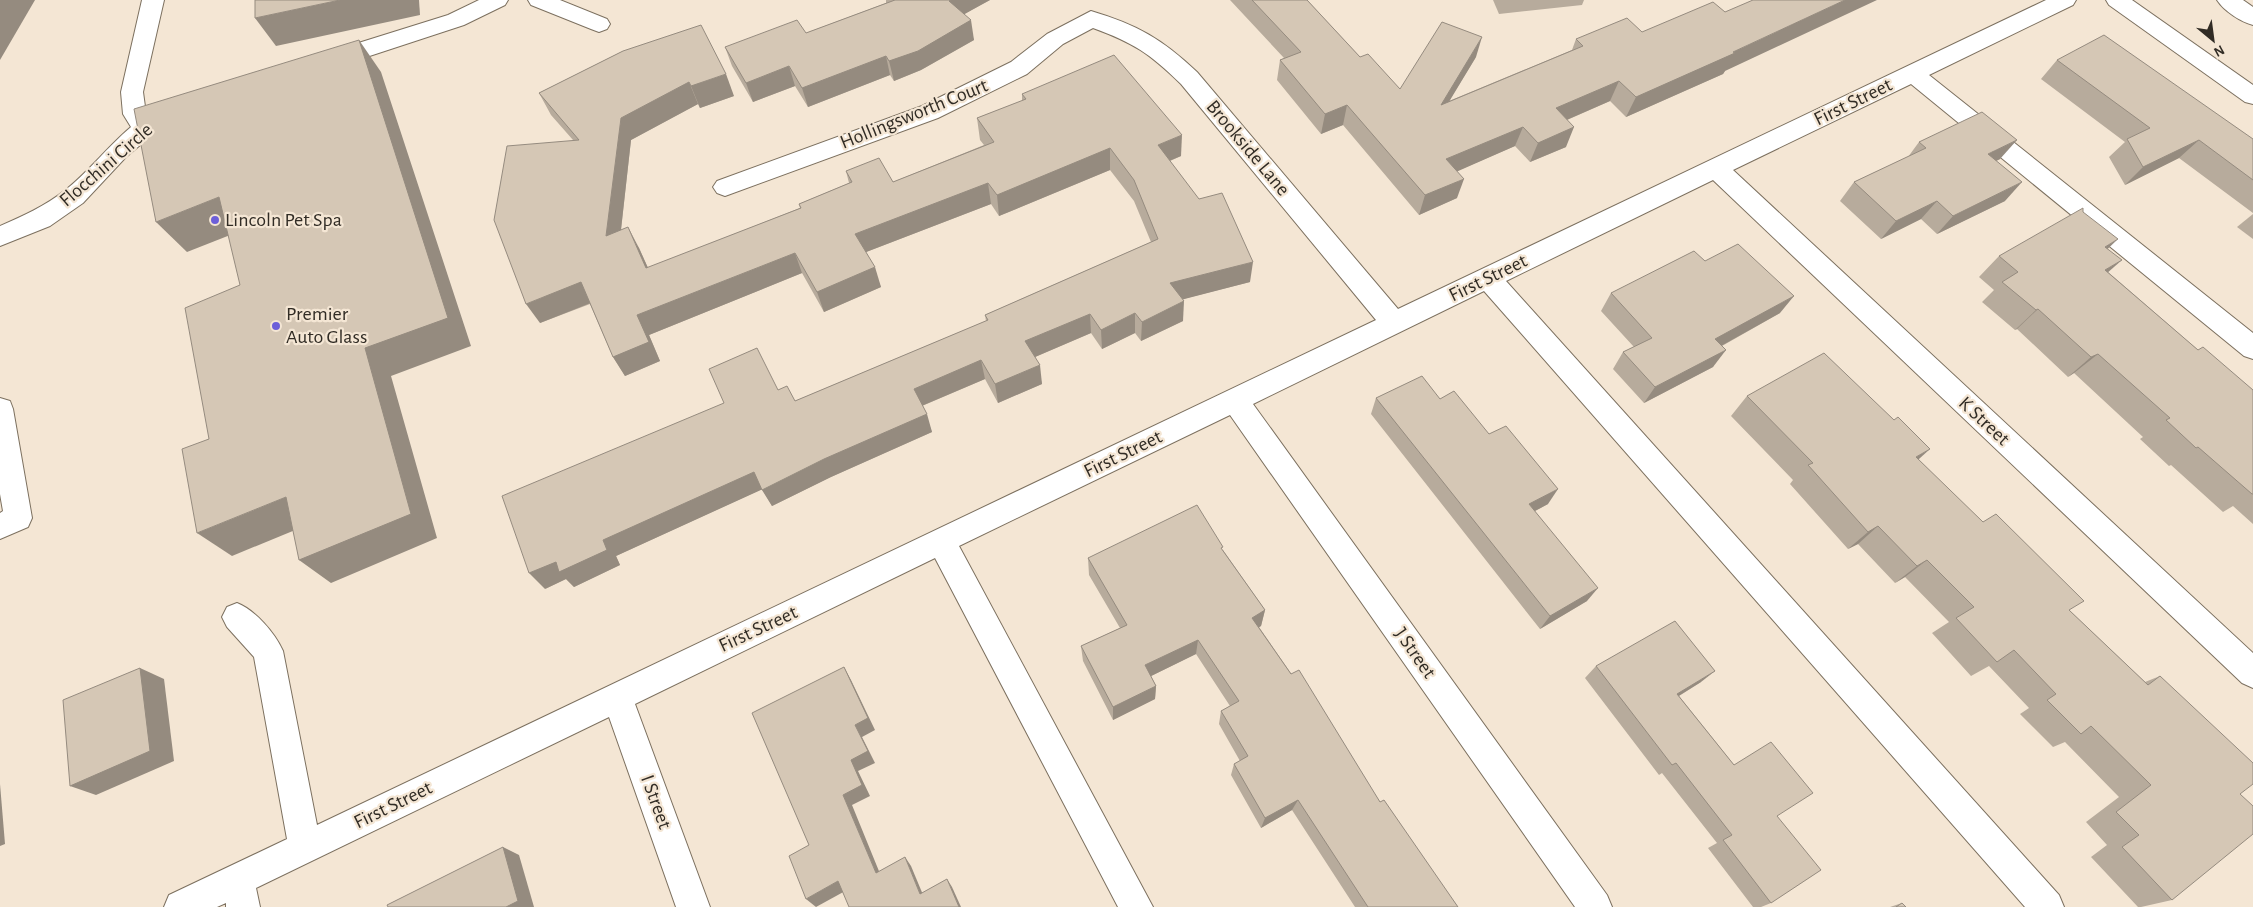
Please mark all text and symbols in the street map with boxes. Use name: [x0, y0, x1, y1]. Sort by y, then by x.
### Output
north arrow: [2188, 15, 2238, 65]
text: N: [2211, 42, 2226, 59]
street label: First Street: [1811, 74, 1896, 129]
street label: Hollingsworth Court: [837, 75, 991, 153]
street label: Brookside Lane: [1202, 96, 1294, 200]
street label: Flocchini Circle: [56, 119, 156, 211]
place label: Lincoln Pet Spa: [225, 210, 342, 230]
marker: Lincoln Pet Spa: [209, 214, 221, 226]
street label: First Street: [1446, 250, 1531, 305]
place label: Premier Auto Glass: [286, 304, 367, 347]
marker: Premier Auto Glass: [270, 320, 282, 332]
street label: K Street: [1955, 393, 2014, 450]
street label: First Street: [1081, 426, 1166, 481]
street label: First Street: [716, 602, 801, 656]
street label: J Street: [1391, 624, 1440, 682]
street label: I Street: [637, 772, 675, 832]
street label: First Street: [351, 777, 436, 832]

